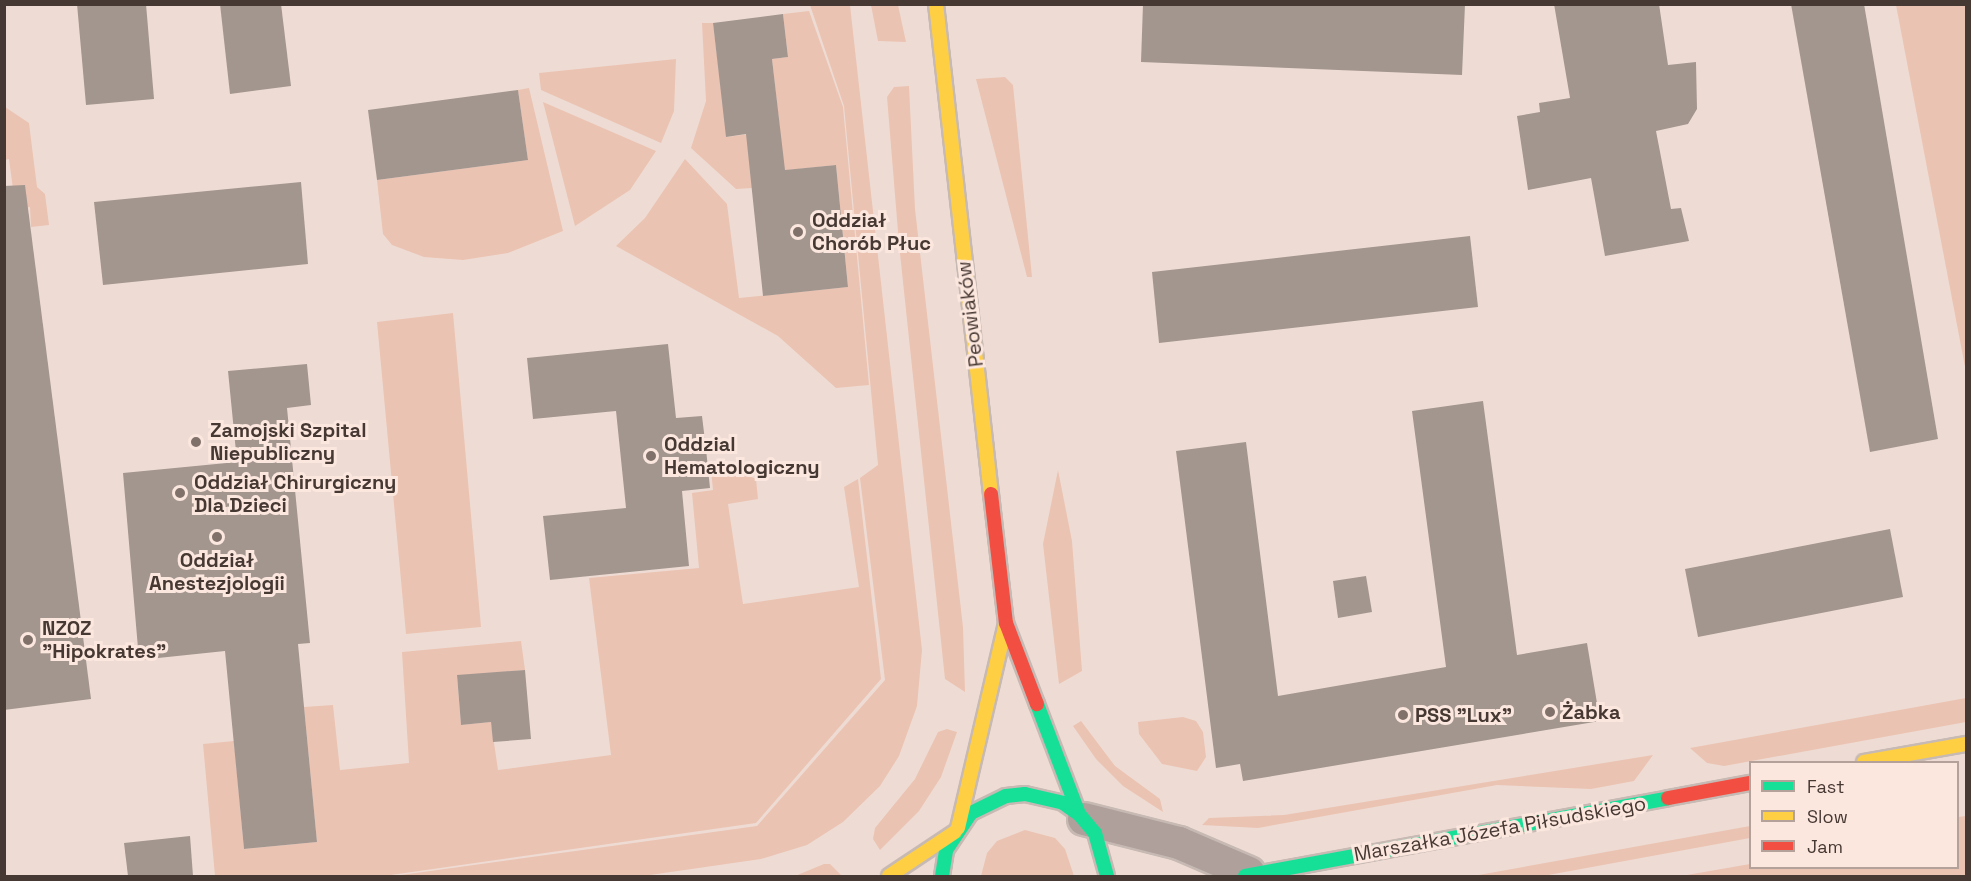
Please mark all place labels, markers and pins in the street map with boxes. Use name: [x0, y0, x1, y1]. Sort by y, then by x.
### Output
place label: Oddział Chorób Płuc: [812, 208, 931, 255]
marker: Oddział Chorób Płuc: [789, 223, 807, 241]
place label: Zamojski Szpital Niepubliczny: [210, 418, 366, 465]
place label: Oddzial Hematologiczny: [664, 432, 820, 479]
marker: Zamojski Szpital Niepubliczny: [187, 433, 205, 451]
marker: Oddzial Hematologiczny: [642, 447, 660, 465]
place label: Oddział Chirurgiczny Dla Dzieci: [194, 470, 396, 517]
marker: Oddział Chirurgiczny Dla Dzieci: [171, 484, 189, 502]
marker: Oddział Anestezjologii: [208, 528, 226, 546]
place label: Oddział Anestezjologii: [149, 548, 285, 595]
place label: NZOZ "Hipokrates": [42, 616, 166, 663]
marker: NZOZ "Hipokrates": [19, 631, 37, 649]
place label: Żabka: [1562, 700, 1620, 724]
place label: PSS "Lux": [1415, 703, 1512, 727]
marker: Żabka: [1543, 705, 1557, 719]
marker: PSS "Lux": [1396, 708, 1410, 722]

